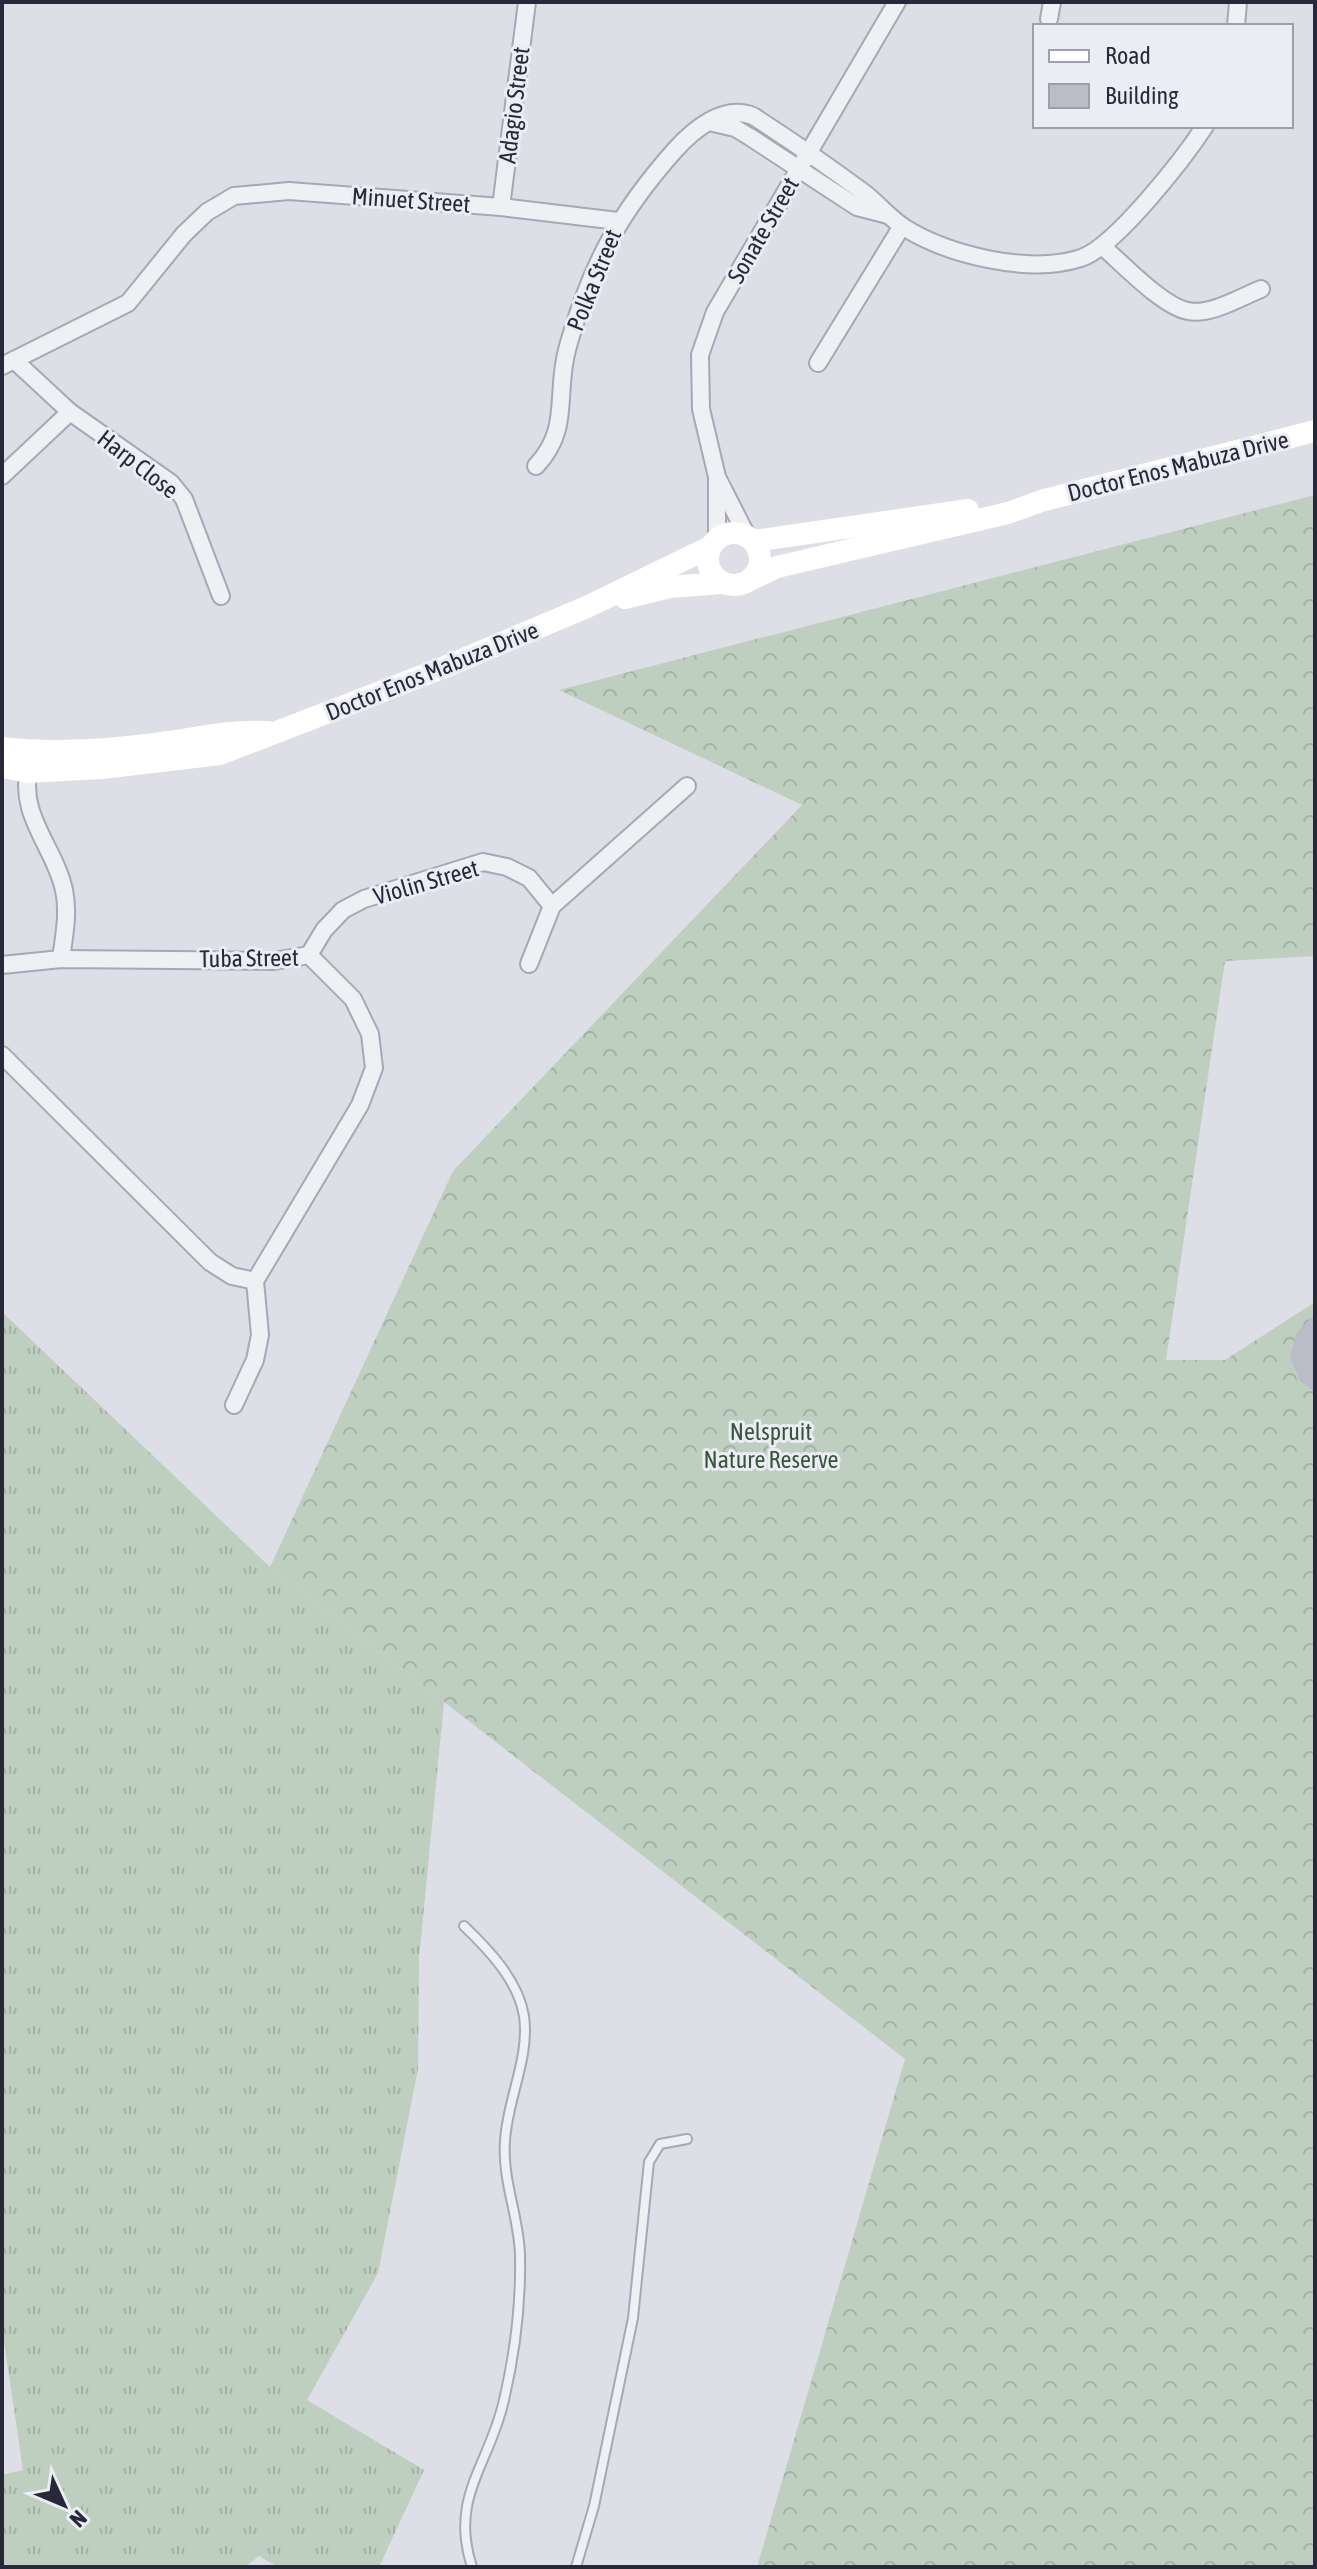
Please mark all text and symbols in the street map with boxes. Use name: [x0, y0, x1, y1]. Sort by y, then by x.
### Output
legend: [1033, 24, 1293, 128]
text: Road: [1105, 42, 1151, 69]
street label: Adagio Street: [493, 45, 535, 165]
text: Building: [1105, 82, 1179, 109]
street label: Sonate Street: [722, 172, 804, 288]
street label: Minuet Street: [351, 182, 471, 218]
street label: Polka Street: [561, 225, 627, 335]
street label: Harp Close: [92, 424, 184, 504]
street label: Doctor Enos Mabuza Drive: [1065, 425, 1291, 507]
street label: Doctor Enos Mabuza Drive: [322, 616, 542, 726]
street label: Violin Street: [370, 854, 482, 910]
street label: Tuba Street: [199, 944, 299, 972]
park label: Nelspruit Nature Reserve: [704, 1418, 838, 1473]
north arrow: [24, 2465, 104, 2545]
text: N: [65, 2505, 92, 2533]

